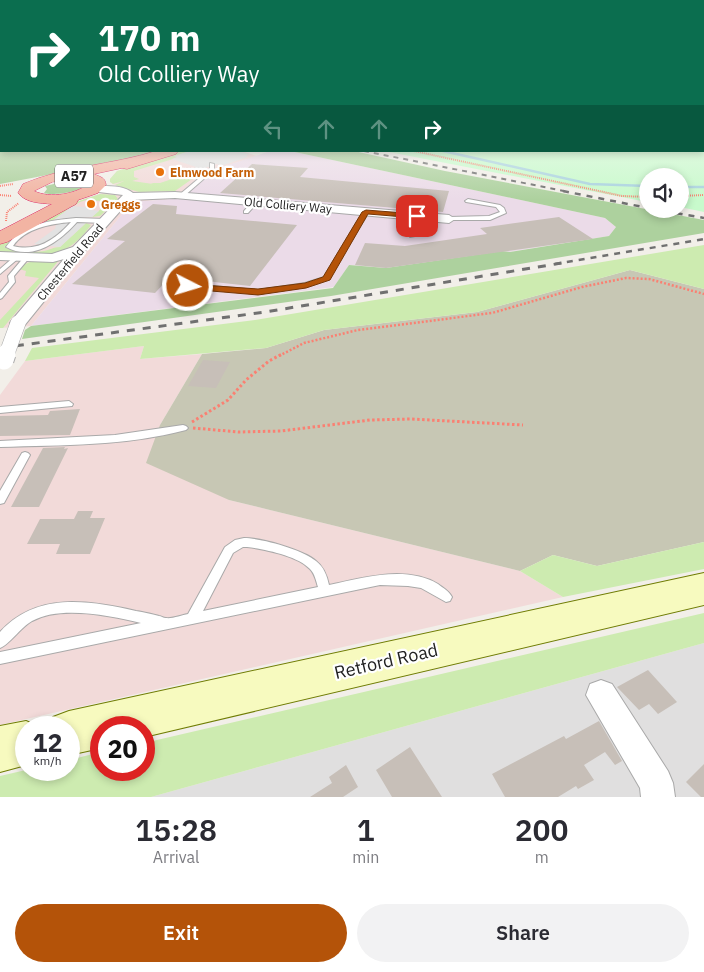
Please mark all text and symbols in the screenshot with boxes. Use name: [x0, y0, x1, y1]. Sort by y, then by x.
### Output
text: 170 m: [98, 15, 201, 61]
icon: right: [15, 20, 80, 85]
text: Old Colliery Way: [98, 59, 259, 88]
icon: left: [259, 115, 287, 143]
icon: ahead: [312, 115, 340, 143]
icon: ahead: [365, 115, 393, 143]
icon: right: [418, 115, 446, 143]
road number: A57: [55, 165, 93, 188]
place label: Elmwood Farm: [170, 165, 254, 180]
marker: Elmwood Farm: [154, 166, 166, 178]
map controls: [639, 168, 689, 218]
button: sound: [639, 168, 689, 218]
street label: Old Colliery Way: [243, 194, 333, 216]
pin: [396, 195, 438, 237]
place label: Greggs: [101, 197, 141, 212]
marker: Greggs: [85, 198, 97, 210]
icon: arrive: [403, 202, 431, 230]
street label: Chesterfield Road: [33, 220, 107, 304]
position arrow: [161, 259, 213, 311]
street label: Retford Road: [332, 638, 440, 684]
speed limit sign: 20: [90, 716, 155, 781]
text: 12: [32, 726, 63, 759]
text: km/h: [33, 753, 62, 768]
text: 15:28: [135, 810, 217, 849]
text: 1: [357, 810, 375, 849]
text: 200: [515, 810, 569, 849]
text: Arrival: [153, 847, 199, 867]
text: min: [352, 847, 379, 867]
text: m: [535, 847, 549, 867]
button: Exit: [15, 904, 347, 962]
button: Share: [357, 904, 689, 962]

